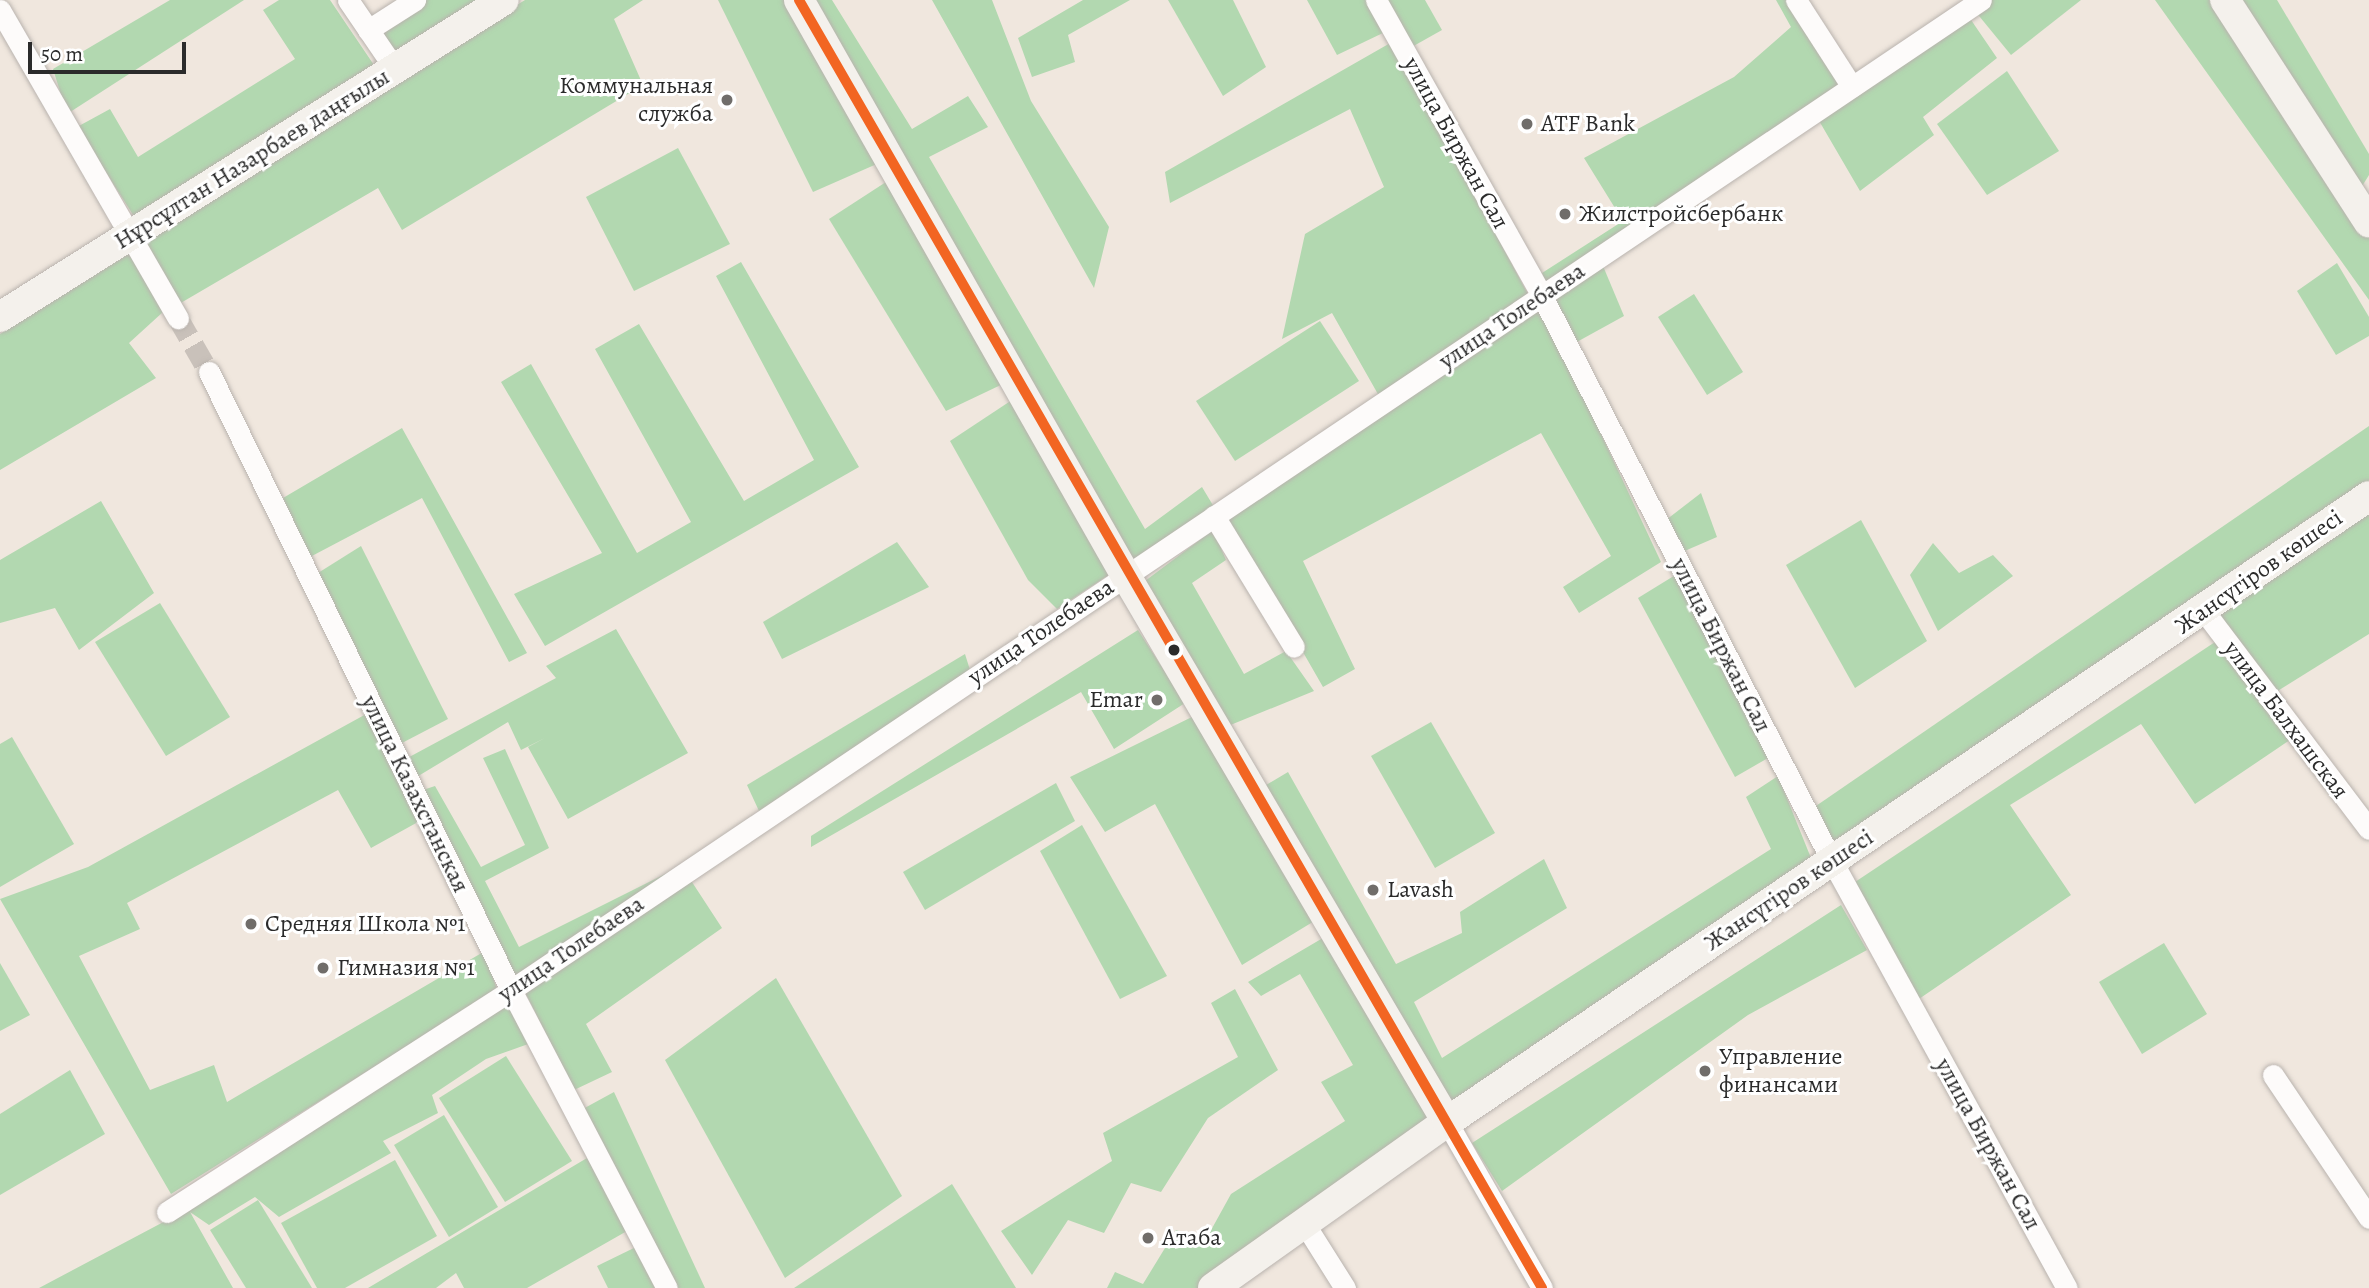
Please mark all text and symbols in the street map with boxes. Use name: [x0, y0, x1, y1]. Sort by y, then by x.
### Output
scale bar: [32, 28, 189, 72]
text: 50 m: [41, 40, 83, 68]
street label: улица Биржан Сал: [1397, 52, 1515, 234]
street label: Нұрсұлтан Назарбаев даңғылы: [109, 62, 395, 256]
place label: Коммунальная служба: [559, 72, 713, 128]
marker: Коммунальная служба: [719, 92, 735, 108]
place label: ATF Bank: [1541, 110, 1635, 138]
marker: ATF Bank: [1519, 116, 1535, 132]
place label: Жилстройсбербанк: [1579, 200, 1783, 228]
marker: Жилстройсбербанк: [1557, 206, 1573, 222]
street label: улица Толебаева: [1434, 257, 1590, 375]
street label: Жансүгіров көшесі: [2170, 504, 2348, 640]
street label: улица Биржан Сал: [1665, 553, 1777, 737]
street label: улица Толебаева: [963, 573, 1119, 691]
street label: улица Балхашская: [2217, 635, 2355, 805]
unlabelled marker: [1167, 643, 1181, 657]
place label: Emar: [1089, 686, 1143, 714]
street label: улица Казахстанская: [355, 691, 475, 897]
marker: Emar: [1149, 692, 1165, 708]
street label: Жансүгіров көшесі: [1699, 823, 1879, 957]
place label: Lavash: [1387, 876, 1454, 904]
marker: Lavash: [1365, 882, 1381, 898]
street label: улица Толебаева: [493, 890, 649, 1008]
place label: Средняя Школа №1: [265, 910, 466, 938]
marker: Средняя Школа №1: [243, 916, 259, 932]
place label: Гимназия №1: [337, 954, 475, 982]
marker: Гимназия №1: [315, 960, 331, 976]
place label: Управление финансами: [1719, 1043, 1842, 1099]
street label: улица Биржан Сал: [1929, 1053, 2047, 1235]
marker: Управление финансами: [1697, 1063, 1713, 1079]
place label: Атаба: [1162, 1224, 1221, 1252]
marker: Атаба: [1140, 1230, 1156, 1246]

